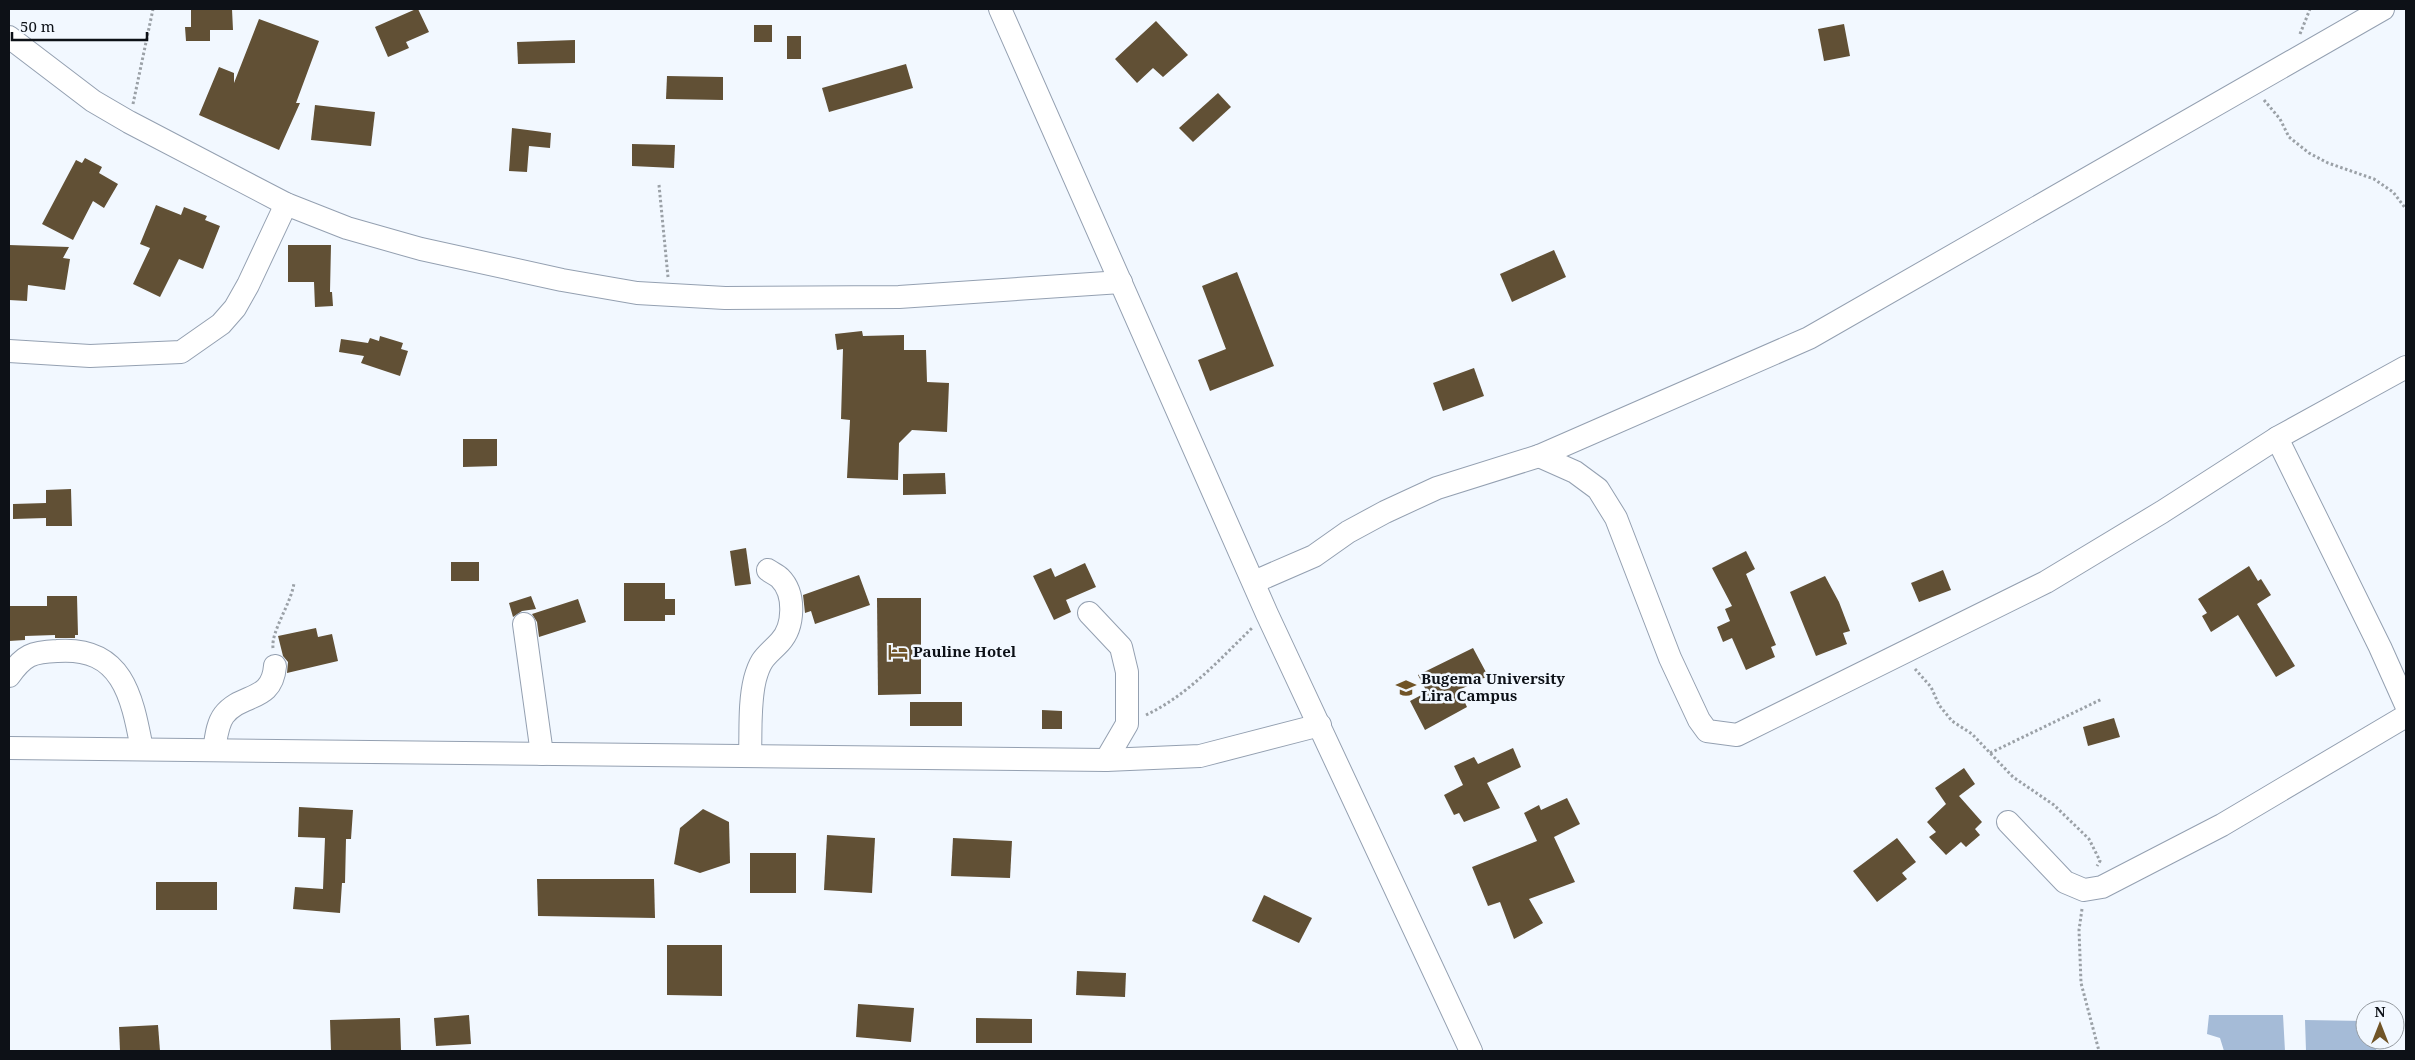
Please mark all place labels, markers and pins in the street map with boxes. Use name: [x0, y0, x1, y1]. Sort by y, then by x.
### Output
hotel icon: Pauline Hotel: [887, 641, 909, 663]
place label: Pauline Hotel: [913, 641, 1017, 661]
place label: Bugema University Lira Campus: [1421, 668, 1565, 705]
school or university icon: Bugema University Lira Campus: [1395, 677, 1417, 699]

